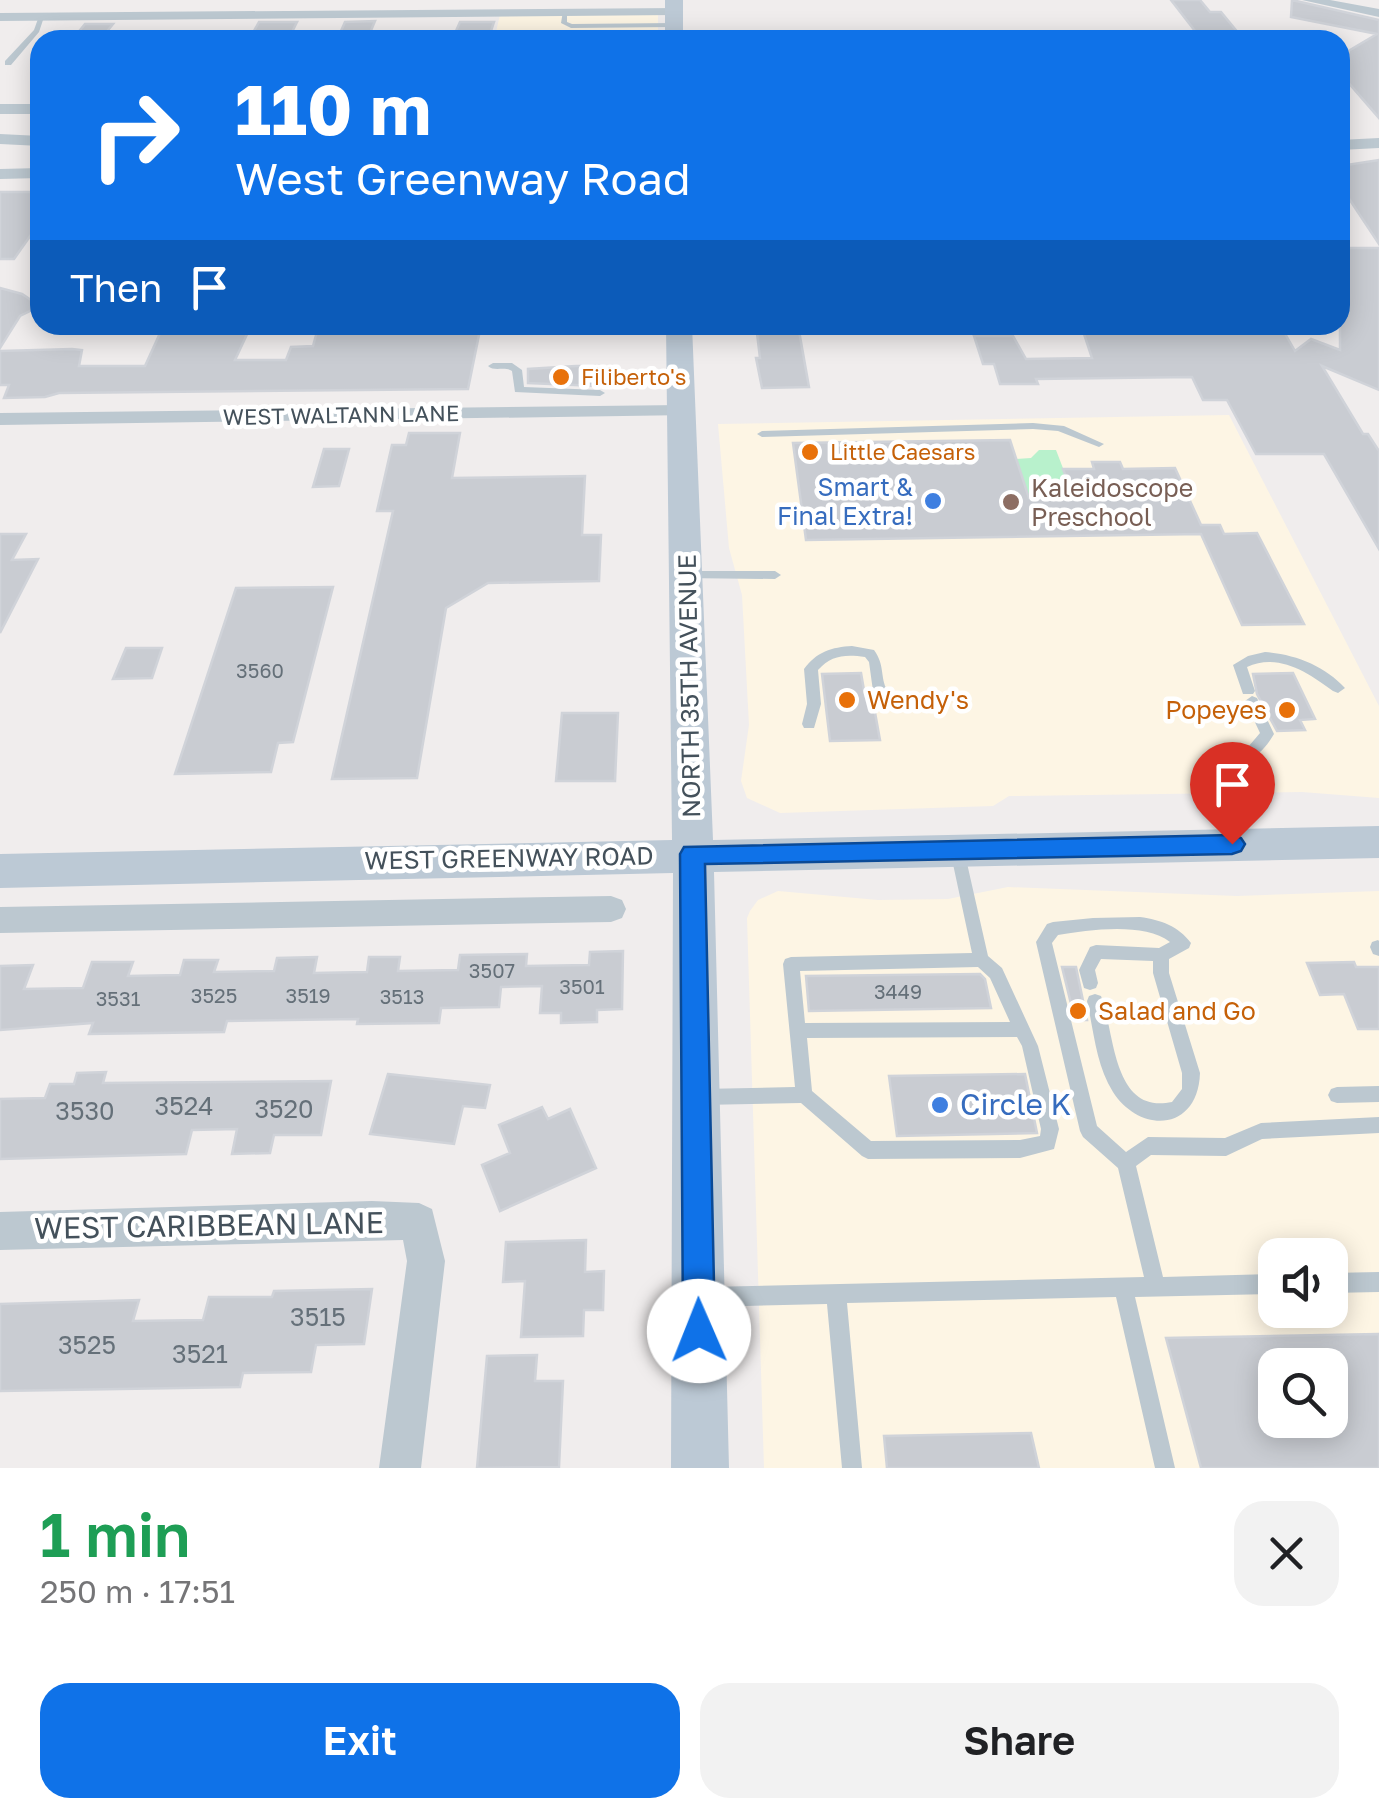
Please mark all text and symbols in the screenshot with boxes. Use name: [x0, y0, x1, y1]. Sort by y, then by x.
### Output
text: 110 m: [235, 66, 431, 150]
icon: right: [70, 70, 200, 200]
text: West Greenway Road: [235, 151, 691, 205]
icon: arrive: [182, 260, 237, 315]
text: Then: [70, 265, 162, 310]
place label: Filiberto's: [581, 363, 687, 390]
marker: Filiberto's: [550, 366, 572, 388]
street label: WEST WALTANN LANE: [223, 399, 459, 430]
place label: Little Caesars: [830, 438, 975, 465]
marker: Little Caesars: [799, 441, 821, 463]
place label: Smart & Final Extra!: [777, 471, 913, 531]
place label: Kaleidoscope Preschool: [1031, 472, 1193, 532]
marker: Smart & Final Extra!: [922, 490, 944, 512]
marker: Kaleidoscope Preschool: [1000, 491, 1022, 513]
street label: NORTH 35TH AVENUE: [671, 554, 706, 818]
house number: 3560: [236, 658, 284, 682]
place label: Wendy's: [867, 684, 969, 715]
marker: Wendy's: [836, 689, 858, 711]
place label: Popeyes: [1165, 694, 1267, 725]
marker: Popeyes: [1276, 699, 1298, 721]
pin: [1190, 742, 1275, 845]
icon: arrive: [1205, 757, 1260, 812]
street label: WEST GREENWAY ROAD: [364, 839, 654, 876]
house number: 3507: [469, 958, 515, 982]
house number: 3501: [559, 974, 605, 998]
house number: 3449: [874, 979, 922, 1003]
house number: 3525: [191, 983, 237, 1007]
house number: 3519: [285, 983, 331, 1007]
house number: 3513: [380, 984, 424, 1008]
house number: 3531: [96, 986, 141, 1010]
place label: Salad and Go: [1098, 995, 1256, 1026]
marker: Salad and Go: [1067, 1000, 1089, 1022]
place label: Circle K: [960, 1086, 1071, 1122]
house number: 3524: [155, 1090, 213, 1121]
house number: 3520: [254, 1093, 314, 1124]
marker: Circle K: [929, 1094, 951, 1116]
house number: 3530: [55, 1095, 115, 1126]
street label: WEST CARIBBEAN LANE: [34, 1204, 384, 1246]
map controls: [1258, 1238, 1348, 1438]
button: sound: [1258, 1238, 1348, 1328]
position arrow: [647, 1279, 751, 1383]
house number: 3515: [290, 1301, 346, 1332]
house number: 3525: [58, 1329, 116, 1360]
house number: 3521: [172, 1338, 228, 1369]
button: search: [1258, 1348, 1348, 1438]
text: 1 min: [40, 1498, 190, 1570]
button: close: [1234, 1501, 1339, 1606]
text: 250 m · 17:51: [40, 1572, 235, 1610]
button: Exit: [40, 1683, 680, 1798]
button: Share: [700, 1683, 1339, 1798]

